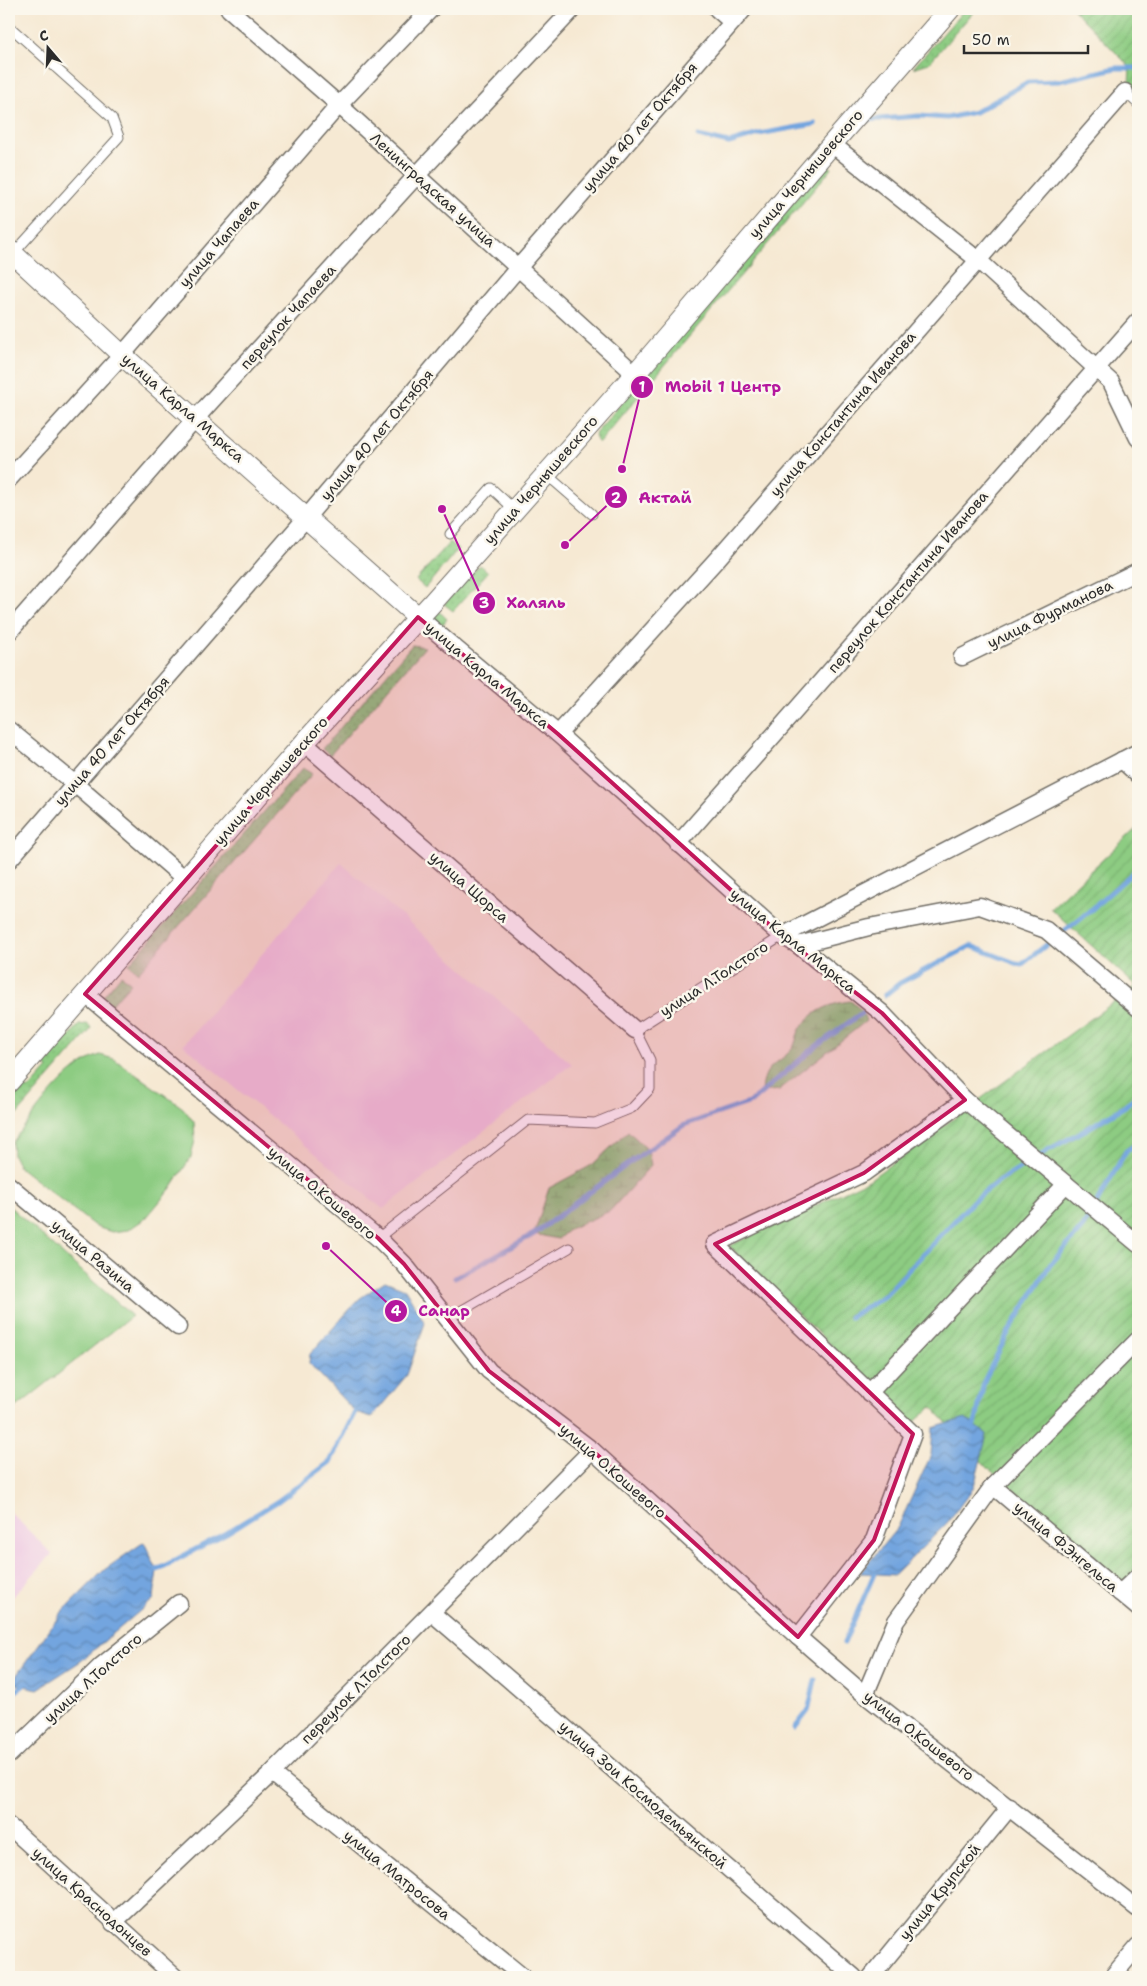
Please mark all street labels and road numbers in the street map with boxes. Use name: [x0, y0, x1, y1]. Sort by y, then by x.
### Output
street label: улица 40 лет Октября: [578, 58, 702, 196]
street label: улица Чернышевского: [745, 105, 867, 243]
street label: Ленинградская улица: [366, 128, 501, 252]
street label: улица Чапаева: [175, 194, 264, 292]
street label: переулок Чапаева: [236, 260, 341, 374]
street label: улица Константина Иванова: [766, 327, 921, 501]
street label: улица Карла Маркса: [117, 349, 249, 467]
street label: улица 40 лет Октября: [316, 365, 438, 505]
street label: улица Чернышевского: [480, 411, 602, 549]
street label: переулок Константина Иванова: [823, 486, 993, 677]
street label: улица Фурманова: [984, 575, 1117, 653]
street label: улица Карла Маркса: [421, 617, 554, 733]
street label: улица 40 лет Октября: [50, 672, 174, 810]
street label: улица Чернышевского: [210, 712, 332, 850]
street label: улица Щорса: [425, 847, 514, 928]
street label: улица Карла Маркса: [726, 884, 861, 999]
street label: улица Л.Толстого: [656, 936, 772, 1022]
street label: улица О.Кошевого: [264, 1142, 380, 1244]
street label: улица Разина: [47, 1215, 139, 1297]
street label: улица О.Кошевого: [555, 1419, 671, 1523]
street label: улица Ф.Энгельса: [1009, 1497, 1123, 1597]
street label: улица Л.Толстого: [40, 1629, 146, 1727]
street label: переулок Л.Толстого: [297, 1630, 415, 1748]
street label: улица О.Кошевого: [859, 1686, 979, 1786]
street label: улица Зои Космодемьянской: [555, 1716, 731, 1874]
street label: улица Матросова: [339, 1826, 455, 1925]
street label: улица Крупской: [895, 1839, 985, 1944]
street label: улица Краснодонцев: [28, 1843, 156, 1961]

